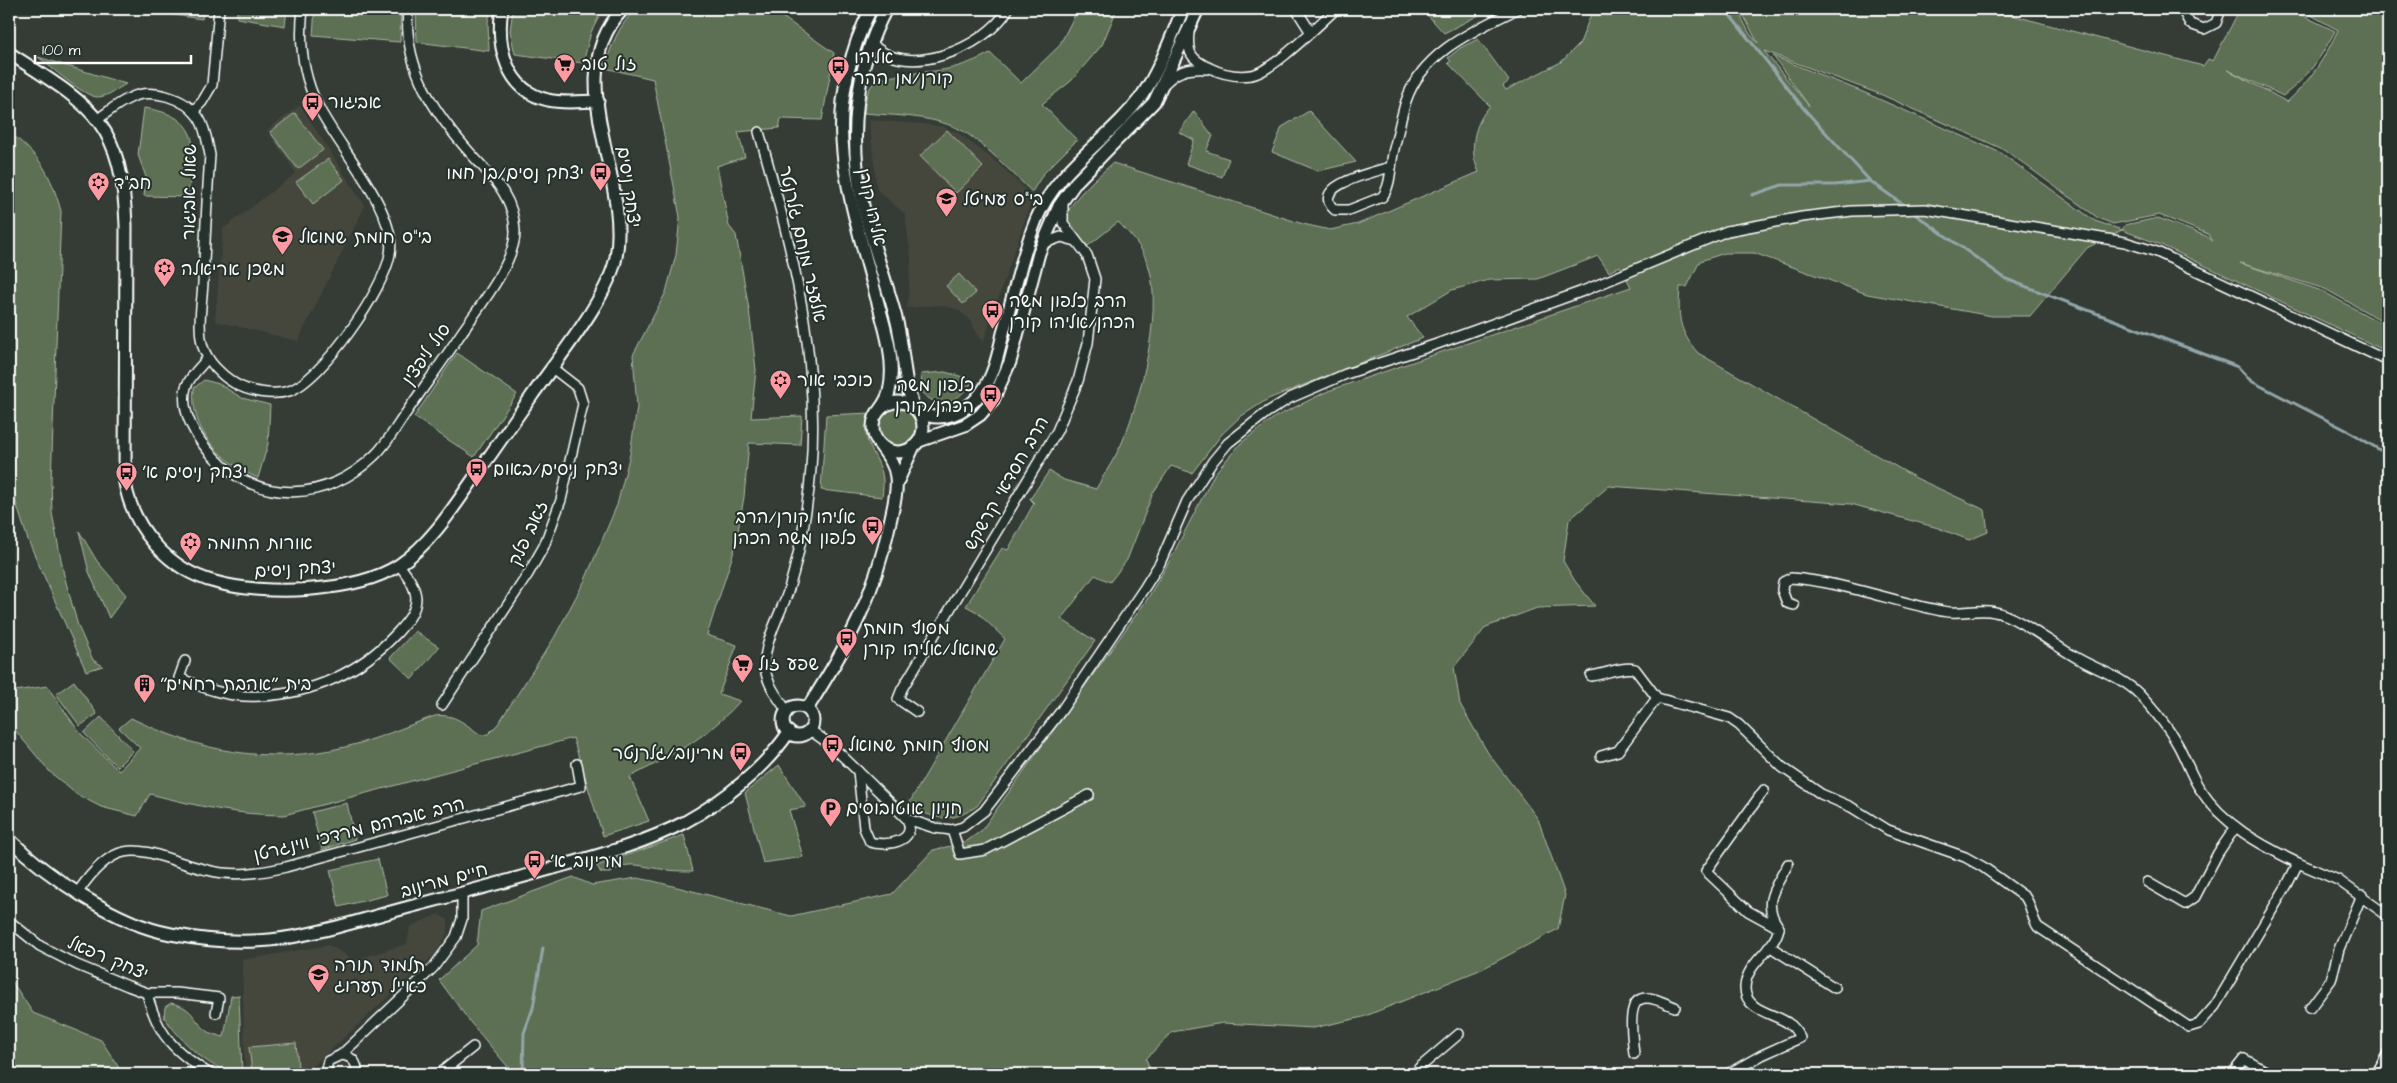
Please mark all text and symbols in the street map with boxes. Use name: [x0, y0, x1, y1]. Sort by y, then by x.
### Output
scale bar: [35, 32, 191, 64]
text: 100 m: [42, 40, 81, 61]
place label: אליהו קורן/מן ההר: [854, 45, 953, 91]
supermarket icon: זול טוב: [553, 52, 577, 83]
place label: זול טוב: [581, 52, 637, 77]
bus stop icon: אליהו קורן/מן ההר: [826, 55, 850, 86]
bus stop icon: אביגור: [300, 90, 324, 121]
place label: אביגור: [328, 90, 382, 115]
street label: שאול אביגור: [176, 144, 203, 240]
street label: יצחק ניסים: [610, 145, 647, 229]
place label: יצחק נסים/בן חמו: [446, 161, 584, 186]
bus stop icon: יצחק נסים/בן חמו: [588, 161, 612, 192]
street label: אלעזר מנחם גלרנטר: [772, 163, 833, 325]
street label: אליהו קורן: [850, 166, 893, 249]
synagogue icon: חב"ד: [86, 171, 110, 202]
place label: חב"ד: [114, 171, 151, 196]
school or university icon: בי"ס עמיטל: [935, 187, 959, 218]
place label: בי"ס עמיטל: [963, 187, 1043, 212]
school or university icon: בי"ס חומת שמואל: [271, 225, 295, 256]
place label: בי"ס חומת שמואל: [299, 225, 432, 250]
synagogue icon: משכן אריאלה: [153, 257, 177, 288]
place label: משכן אריאלה: [181, 257, 285, 282]
place label: הרב כלפון משה הכהן/אליהו קורן: [1009, 289, 1135, 335]
bus stop icon: הרב כלפון משה הכהן/אליהו קורן: [981, 299, 1005, 330]
street label: סול ליפצין: [396, 318, 457, 390]
synagogue icon: כוכבי אור: [769, 368, 793, 399]
place label: כוכבי אור: [797, 368, 872, 393]
place label: כלפון משה הכהן/קורן: [895, 373, 974, 419]
bus stop icon: כלפון משה הכהן/קורן: [978, 383, 1002, 414]
street label: הרב חסדאי קרשקש: [958, 412, 1055, 555]
bus stop icon: יצחק ניסים/באום: [465, 457, 489, 488]
place label: יצחק ניסים/באום: [493, 457, 623, 482]
bus stop icon: יצחק ניסים א׳: [114, 460, 138, 491]
place label: יצחק ניסים א׳: [142, 460, 247, 485]
street label: זאב פלק: [502, 496, 554, 570]
place label: אליהו קורן/הרב כלפון משה הכהן: [733, 505, 856, 551]
bus stop icon: אליהו קורן/הרב כלפון משה הכהן: [860, 515, 884, 546]
synagogue icon: אורות החומה: [179, 531, 203, 562]
place label: אורות החומה: [207, 531, 313, 556]
street label: יצחק ניסים: [254, 555, 337, 584]
place label: מסוף חומת שמואל/אליהו קורן: [863, 616, 998, 662]
bus stop icon: מסוף חומת שמואל/אליהו קורן: [835, 626, 859, 657]
supermarket icon: שפע זול: [730, 652, 754, 683]
place label: שפע זול: [758, 652, 819, 677]
building icon: בית ״אהבת רחמים״: [132, 672, 156, 703]
place label: בית ״אהבת רחמים״: [160, 672, 311, 697]
bus stop icon: מסוף חומת שמואל: [820, 733, 844, 764]
place label: מסוף חומת שמואל: [848, 733, 990, 758]
place label: מרינוב/גלרנטר: [613, 741, 724, 766]
bus stop icon: מרינוב/גלרנטר: [728, 741, 752, 772]
street label: הרב אברהם מרדכי ווינגרטן: [251, 791, 467, 868]
parking icon: חניון אוטובוסים: [818, 796, 842, 827]
place label: חניון אוטובוסים: [846, 796, 962, 821]
bus stop icon: מרינוב א׳: [522, 849, 546, 880]
place label: מרינוב א׳: [550, 849, 623, 874]
street label: חיים מרינוב: [398, 857, 491, 904]
street label: יצחק רפאל: [63, 930, 152, 987]
place label: תלמוד תורה כאייל תערוג: [334, 953, 427, 999]
school or university icon: תלמוד תורה כאייל תערוג: [306, 963, 330, 994]

